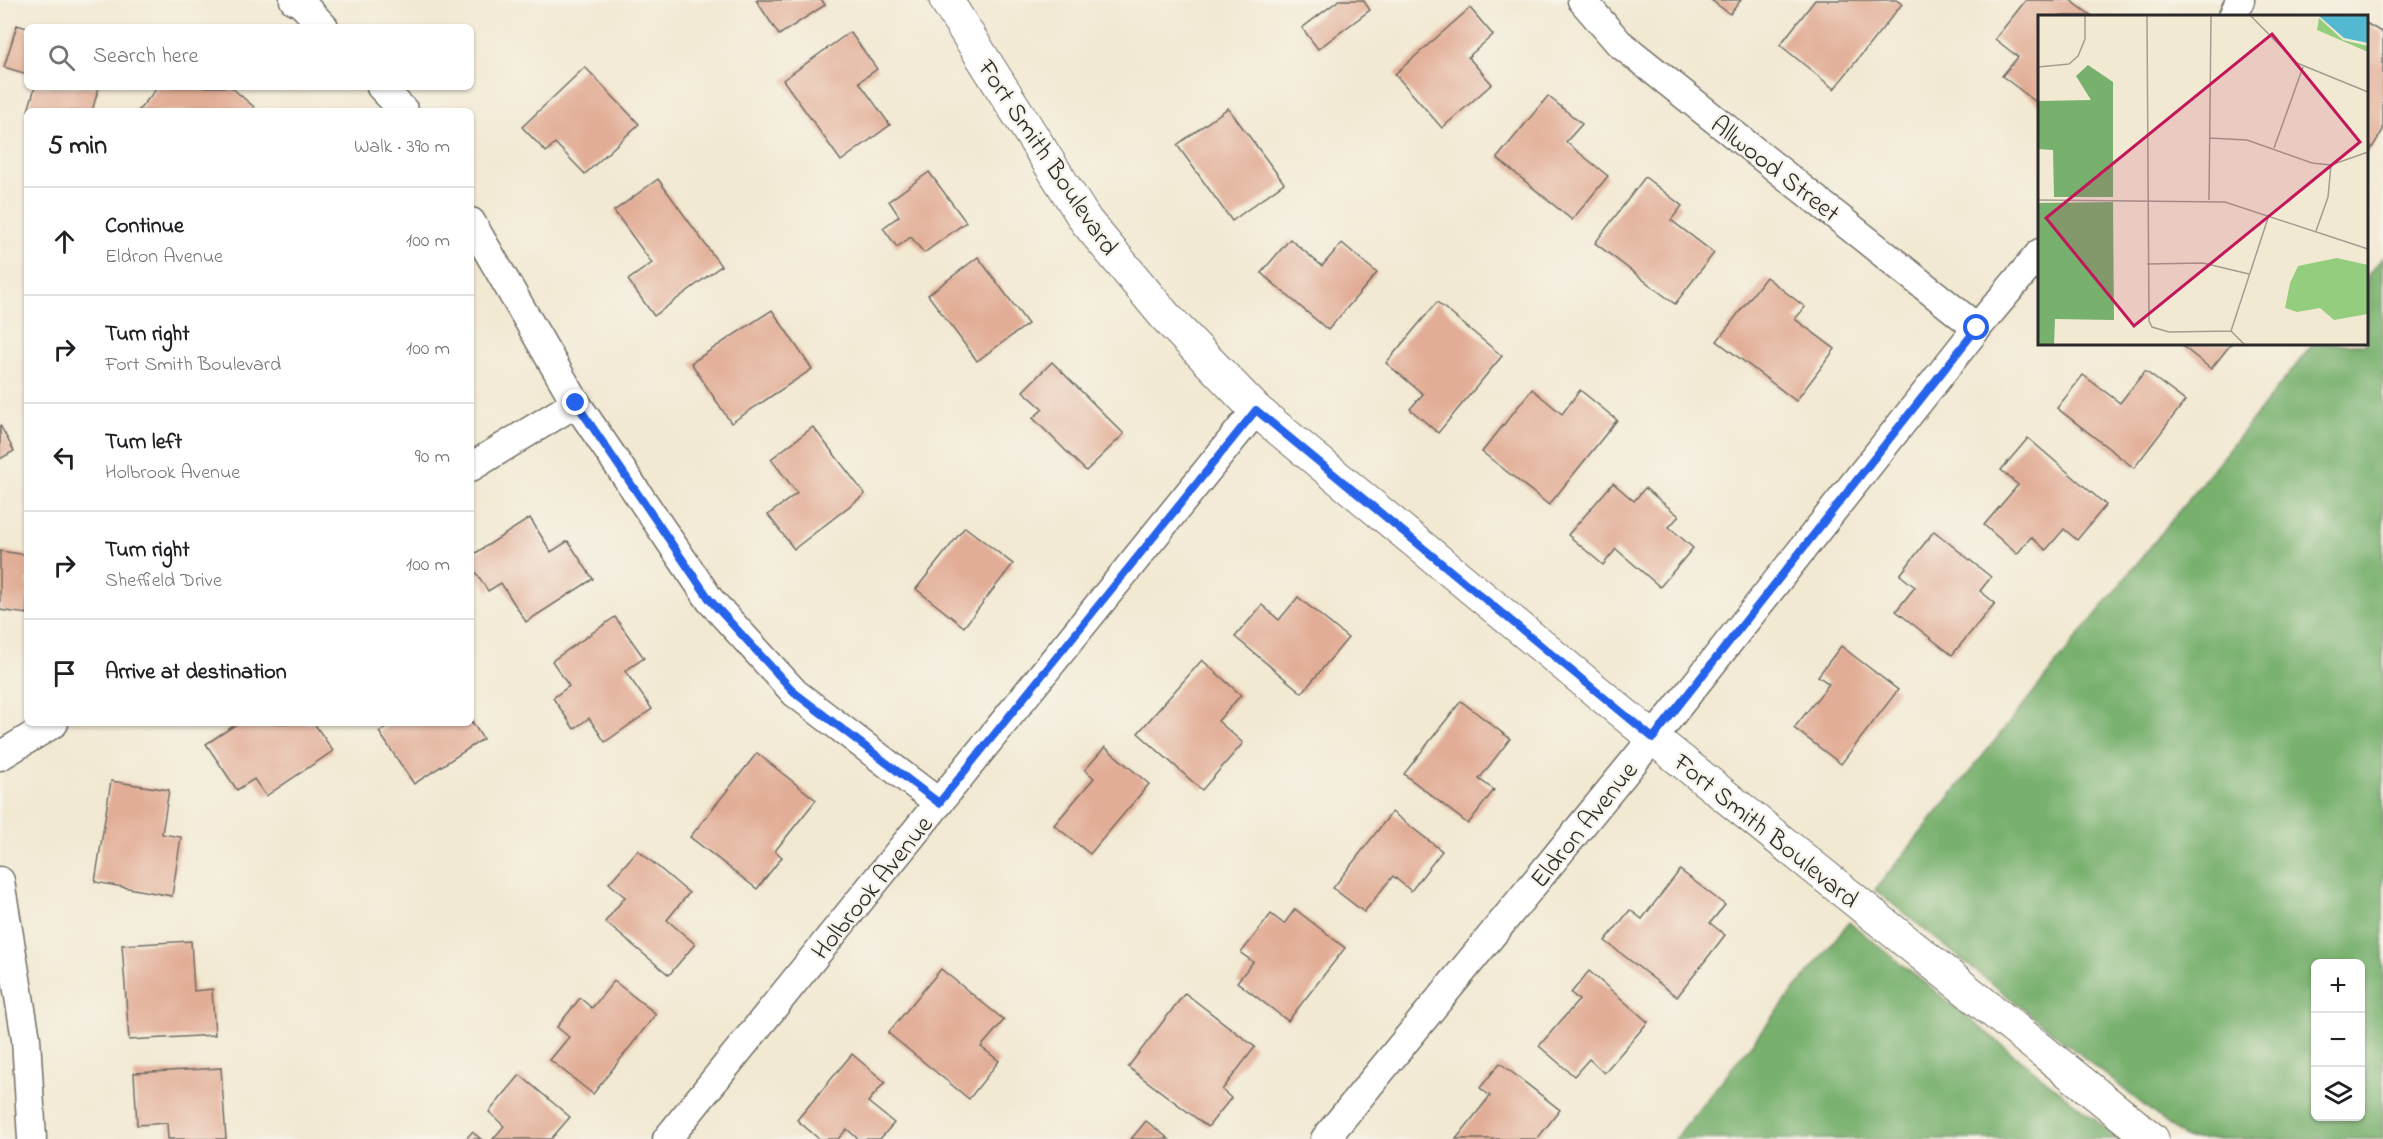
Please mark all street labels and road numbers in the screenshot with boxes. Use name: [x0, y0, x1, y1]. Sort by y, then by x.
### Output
street label: Fort Smith Boulevard: [966, 52, 1127, 265]
street label: Allwood Street: [1701, 108, 1847, 233]
street label: Fort Smith Boulevard: [1663, 745, 1866, 919]
street label: Eldron Avenue: [1522, 754, 1649, 897]
street label: Holbrook Avenue: [803, 808, 944, 969]

